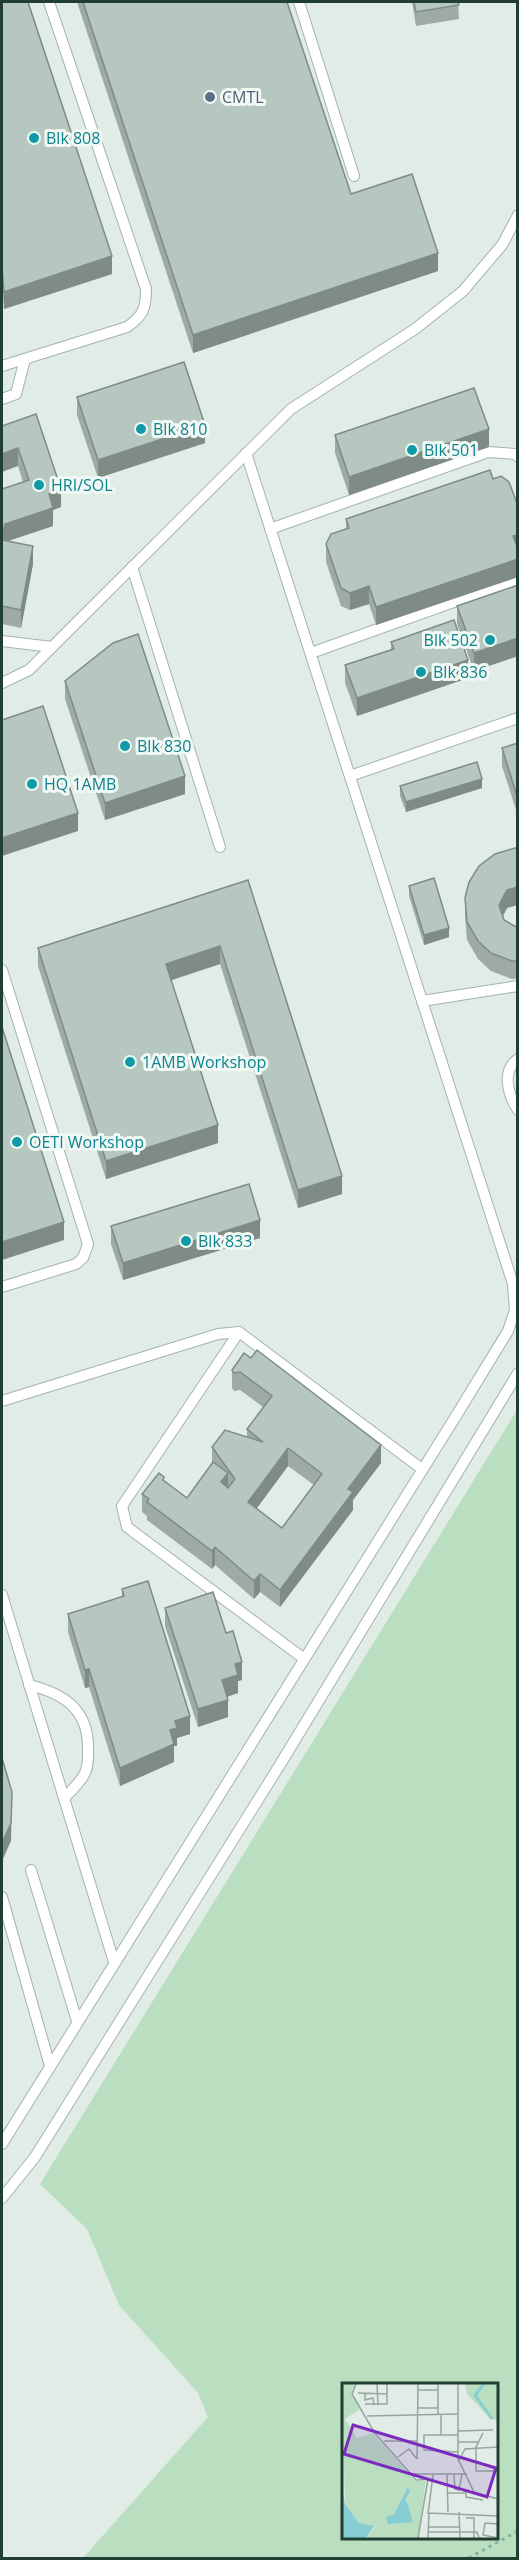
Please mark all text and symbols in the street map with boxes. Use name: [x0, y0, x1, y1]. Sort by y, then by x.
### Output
place label: CMTL: [222, 86, 264, 108]
marker: CMTL: [203, 90, 217, 104]
place label: Blk 808: [46, 127, 100, 149]
marker: Blk 808: [27, 131, 41, 145]
place label: Blk 810: [153, 418, 207, 440]
marker: Blk 810: [134, 422, 148, 436]
place label: Blk 501: [424, 439, 478, 461]
marker: Blk 501: [405, 443, 419, 457]
place label: HRI/SOL: [51, 474, 113, 496]
marker: HRI/SOL: [32, 478, 46, 492]
place label: Blk 502: [424, 629, 478, 651]
marker: Blk 502: [483, 633, 497, 647]
place label: Blk 836: [433, 661, 487, 683]
marker: Blk 836: [414, 665, 428, 679]
place label: Blk 830: [137, 735, 191, 757]
marker: Blk 830: [118, 739, 132, 753]
place label: HQ 1AMB: [44, 773, 116, 795]
marker: HQ 1AMB: [25, 777, 39, 791]
place label: 1AMB Workshop: [142, 1051, 266, 1073]
marker: 1AMB Workshop: [123, 1055, 137, 1069]
place label: OETI Workshop: [29, 1131, 144, 1153]
marker: OETI Workshop: [10, 1135, 24, 1149]
place label: Blk 833: [198, 1230, 252, 1252]
marker: Blk 833: [179, 1234, 193, 1248]
inset map: [342, 2383, 498, 2539]

